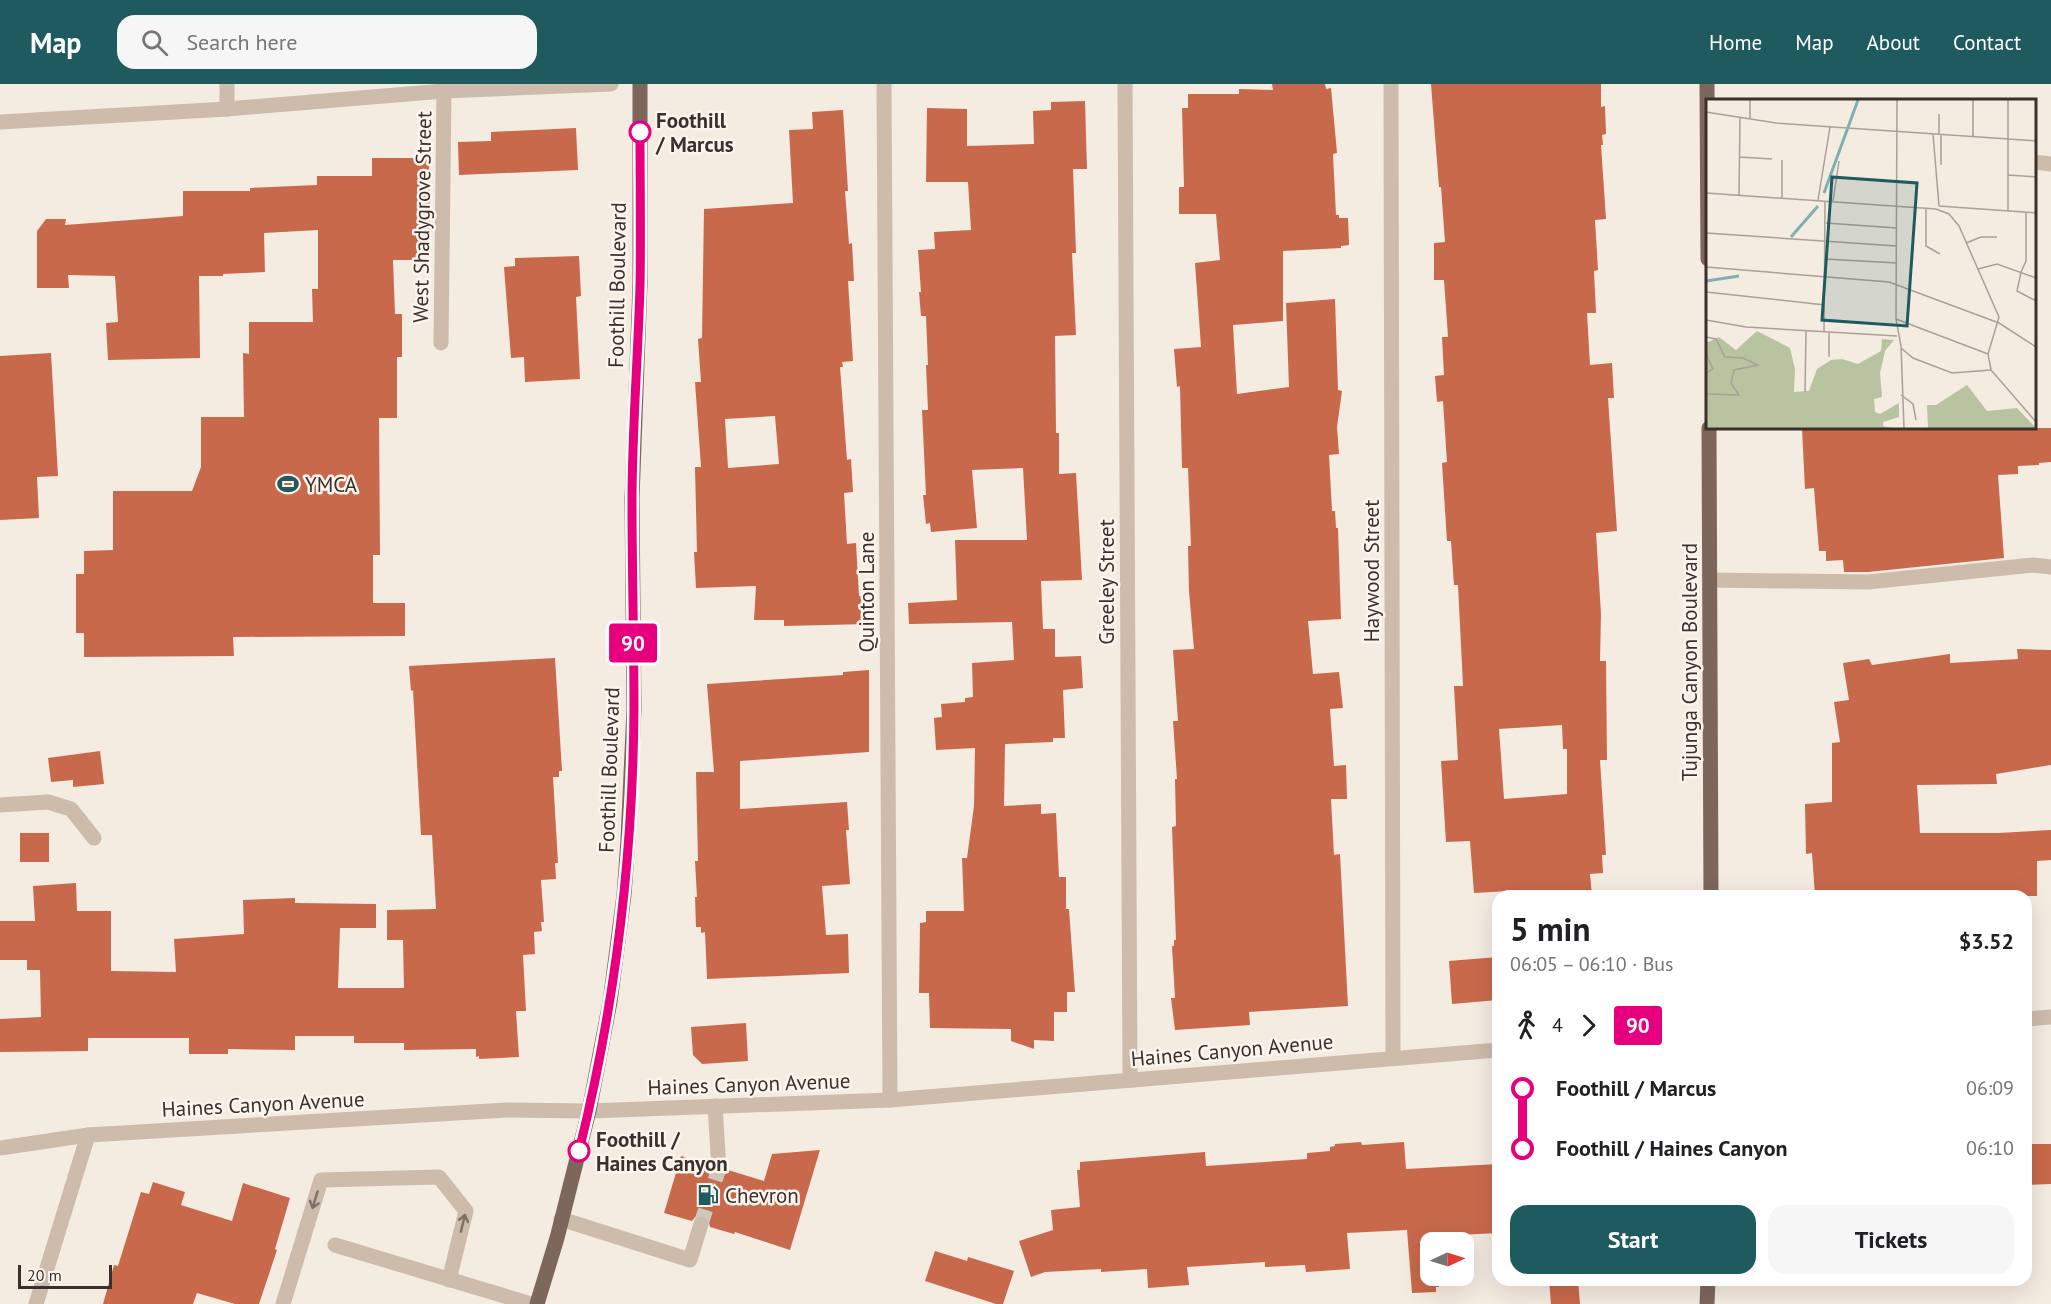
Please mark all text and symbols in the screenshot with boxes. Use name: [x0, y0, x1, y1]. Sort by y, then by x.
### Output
search box: [117, 15, 537, 69]
text: Map: [30, 24, 81, 61]
icon: search: [138, 26, 171, 59]
text: Search here: [186, 28, 297, 56]
text: Home: [1709, 29, 1762, 56]
text: Map: [1795, 29, 1834, 56]
text: About: [1867, 29, 1920, 56]
text: Contact: [1953, 29, 2021, 56]
inset map: [1706, 99, 2036, 429]
place label: Foothill / Marcus: [655, 107, 734, 158]
street label: West Shadygrove Street: [407, 111, 437, 323]
marker: Foothill / Marcus: [629, 121, 651, 143]
street label: Foothill Boulevard: [602, 202, 632, 368]
place label: YMCA: [305, 471, 358, 498]
sports icon: YMCA: [276, 472, 300, 496]
street label: Haywood Street: [1358, 500, 1385, 642]
street label: Greeley Street: [1093, 519, 1120, 645]
street label: Quinton Lane: [853, 531, 880, 653]
street label: Tujunga Canyon Boulevard: [1676, 543, 1703, 781]
line badge: 90: [606, 624, 660, 662]
text: 90: [621, 630, 645, 657]
street label: Foothill Boulevard: [593, 687, 625, 853]
text: 5 min: [1510, 907, 1591, 950]
text: $3.52: [1959, 927, 2014, 955]
text: 06:05 – 06:10 · Bus: [1510, 951, 1674, 977]
icon: walk: [1510, 1009, 1543, 1042]
icon: forward: [1572, 1009, 1605, 1042]
text: 4: [1552, 1012, 1563, 1038]
text: 90: [1626, 1012, 1650, 1039]
street label: Haines Canyon Avenue: [1130, 1028, 1334, 1072]
street label: Haines Canyon Avenue: [647, 1067, 851, 1101]
text: Foothill / Marcus: [1556, 1074, 1716, 1102]
text: 06:09: [1966, 1075, 2014, 1101]
street label: Haines Canyon Avenue: [161, 1085, 365, 1123]
place label: Foothill / Haines Canyon: [596, 1126, 728, 1177]
text: Foothill / Haines Canyon: [1556, 1134, 1787, 1162]
text: 06:10: [1966, 1135, 2014, 1161]
marker: Foothill / Haines Canyon: [568, 1140, 590, 1162]
place label: Chevron: [725, 1182, 799, 1209]
fuel station icon: Chevron: [696, 1183, 720, 1207]
one-way arrow: [309, 1190, 320, 1209]
button: Start: [1510, 1205, 1756, 1274]
button: Tickets: [1768, 1205, 2014, 1274]
one-way arrow: [457, 1214, 469, 1233]
north arrow: [1420, 1232, 1474, 1286]
map controls: [1420, 1232, 1474, 1286]
scale bar: [18, 1262, 112, 1290]
text: 20 m: [27, 1265, 62, 1285]

